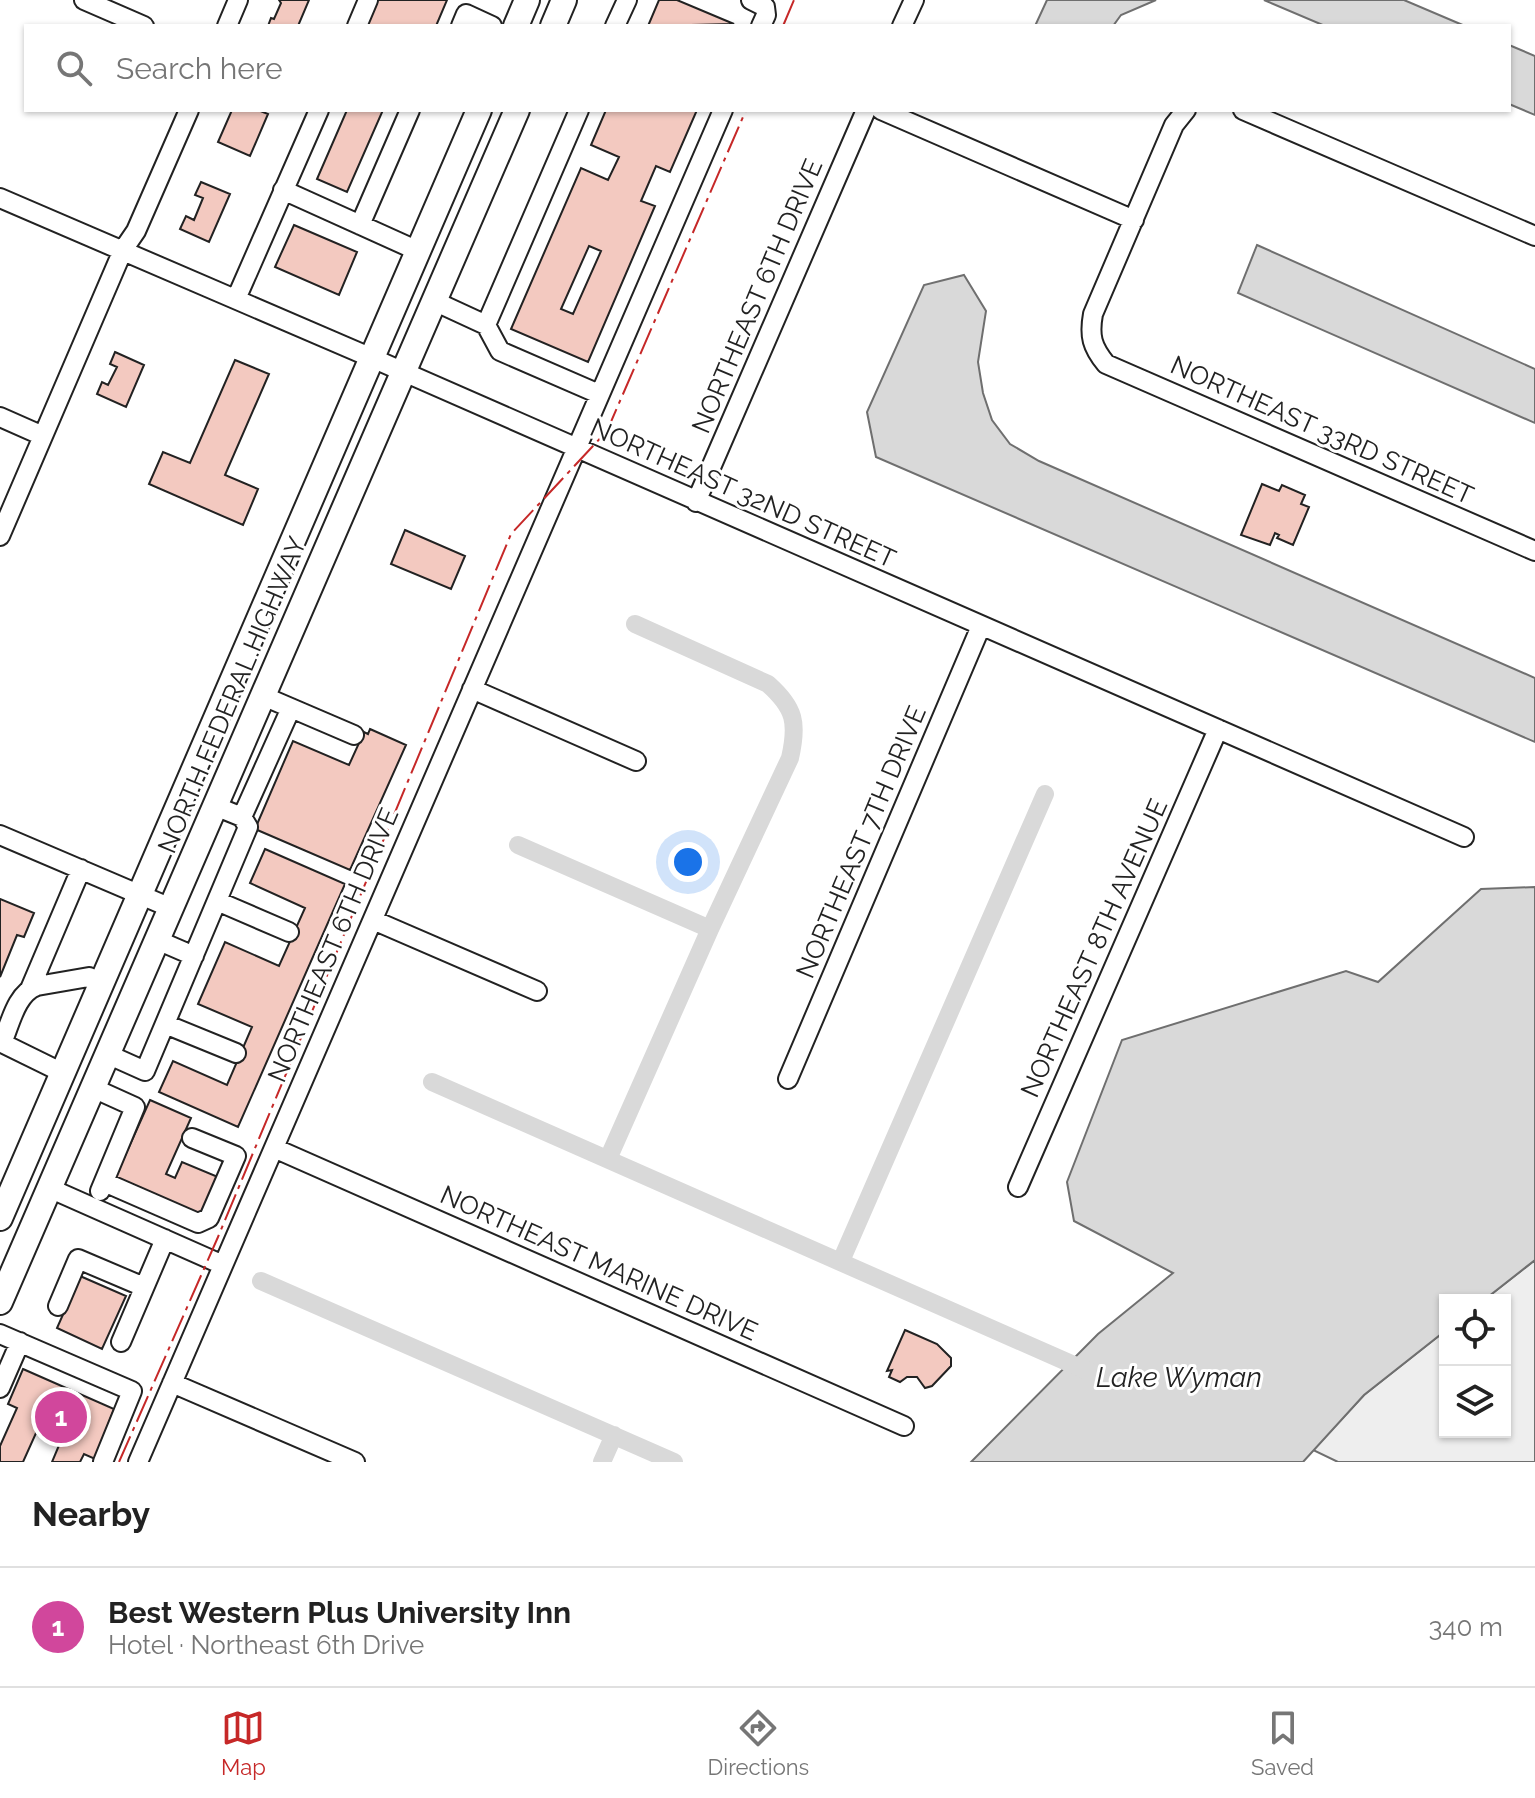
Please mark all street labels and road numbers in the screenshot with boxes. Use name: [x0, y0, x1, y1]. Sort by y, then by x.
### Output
street label: NORTHEAST 6TH DRIVE: [686, 154, 828, 438]
street label: NORTHEAST 33RD STREET: [1166, 350, 1478, 510]
street label: NORTHEAST 32ND STREET: [586, 412, 900, 574]
street label: NORTH FEDERAL HIGHWAY: [152, 532, 312, 858]
street label: NORTHEAST 7TH DRIVE: [790, 701, 932, 983]
street label: NORTHEAST 8TH AVENUE: [1015, 794, 1173, 1102]
street label: NORTHEAST 6TH DRIVE: [262, 803, 404, 1087]
street label: NORTHEAST MARINE DRIVE: [436, 1179, 762, 1347]

